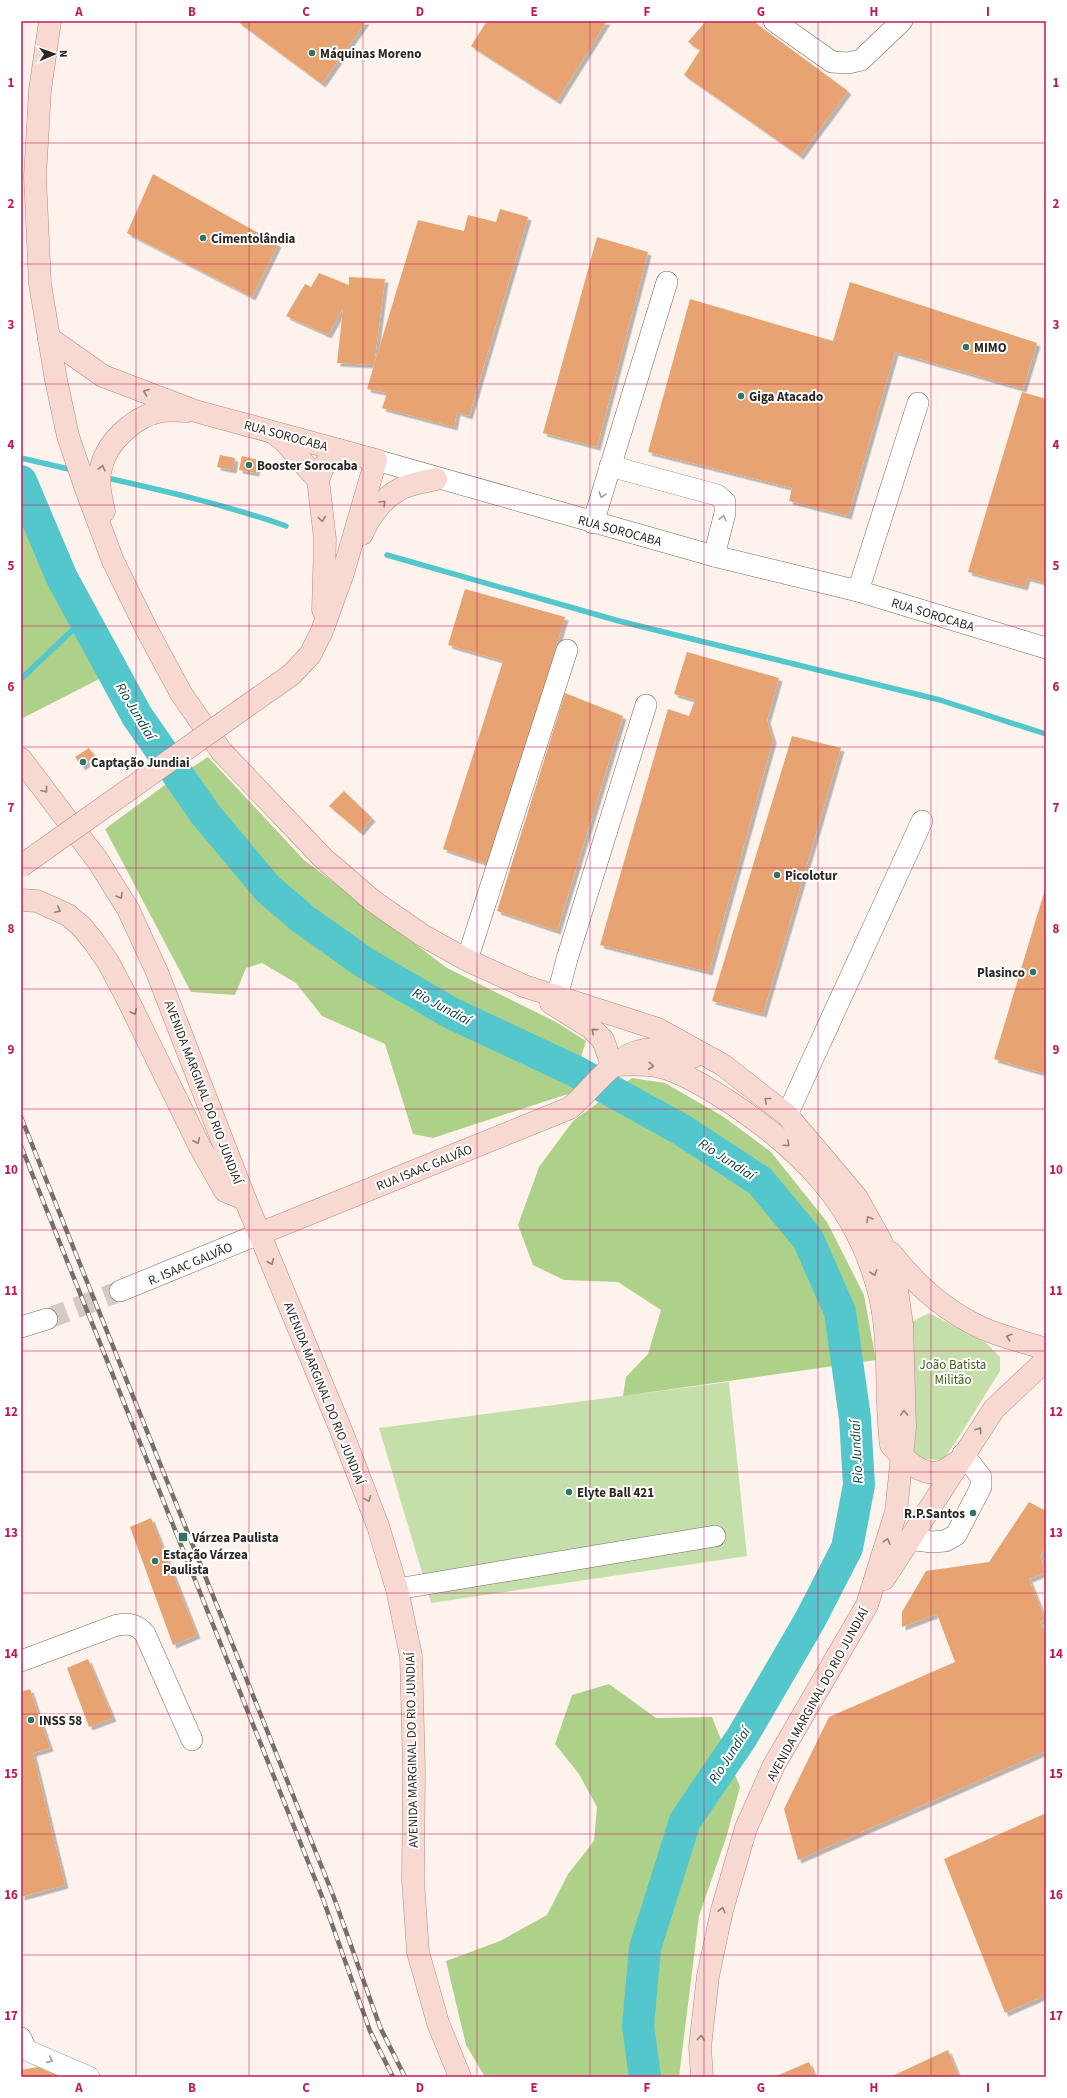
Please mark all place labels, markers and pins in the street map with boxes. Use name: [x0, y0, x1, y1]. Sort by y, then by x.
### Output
place label: Máquinas Moreno: [320, 45, 421, 63]
marker: Máquinas Moreno: [307, 48, 317, 58]
place label: Cimentolândia: [211, 230, 295, 248]
marker: Cimentolândia: [198, 233, 208, 243]
place label: MIMO: [974, 339, 1007, 357]
marker: MIMO: [961, 342, 971, 352]
place label: Giga Atacado: [749, 388, 823, 406]
marker: Giga Atacado: [736, 391, 746, 401]
place label: Booster Sorocaba: [257, 457, 358, 475]
marker: Booster Sorocaba: [244, 460, 254, 470]
place label: Captação Jundiai: [91, 754, 190, 772]
marker: Captação Jundiai: [78, 757, 88, 767]
place label: Picolotur: [785, 867, 838, 885]
marker: Picolotur: [772, 870, 782, 880]
place label: Plasinco: [977, 964, 1025, 982]
marker: Plasinco: [1028, 967, 1038, 977]
place label: Elyte Ball 421: [577, 1484, 654, 1502]
marker: Elyte Ball 421: [564, 1487, 574, 1497]
place label: R.P.Santos: [904, 1505, 965, 1523]
marker: R.P.Santos: [968, 1508, 978, 1518]
place label: Várzea Paulista: [191, 1529, 279, 1547]
marker: Várzea Paulista: [177, 1531, 189, 1543]
place label: Estação Várzea Paulista: [163, 1546, 248, 1579]
marker: Estação Várzea Paulista: [150, 1556, 160, 1566]
place label: INSS 58: [39, 1712, 82, 1730]
marker: INSS 58: [26, 1715, 36, 1725]

